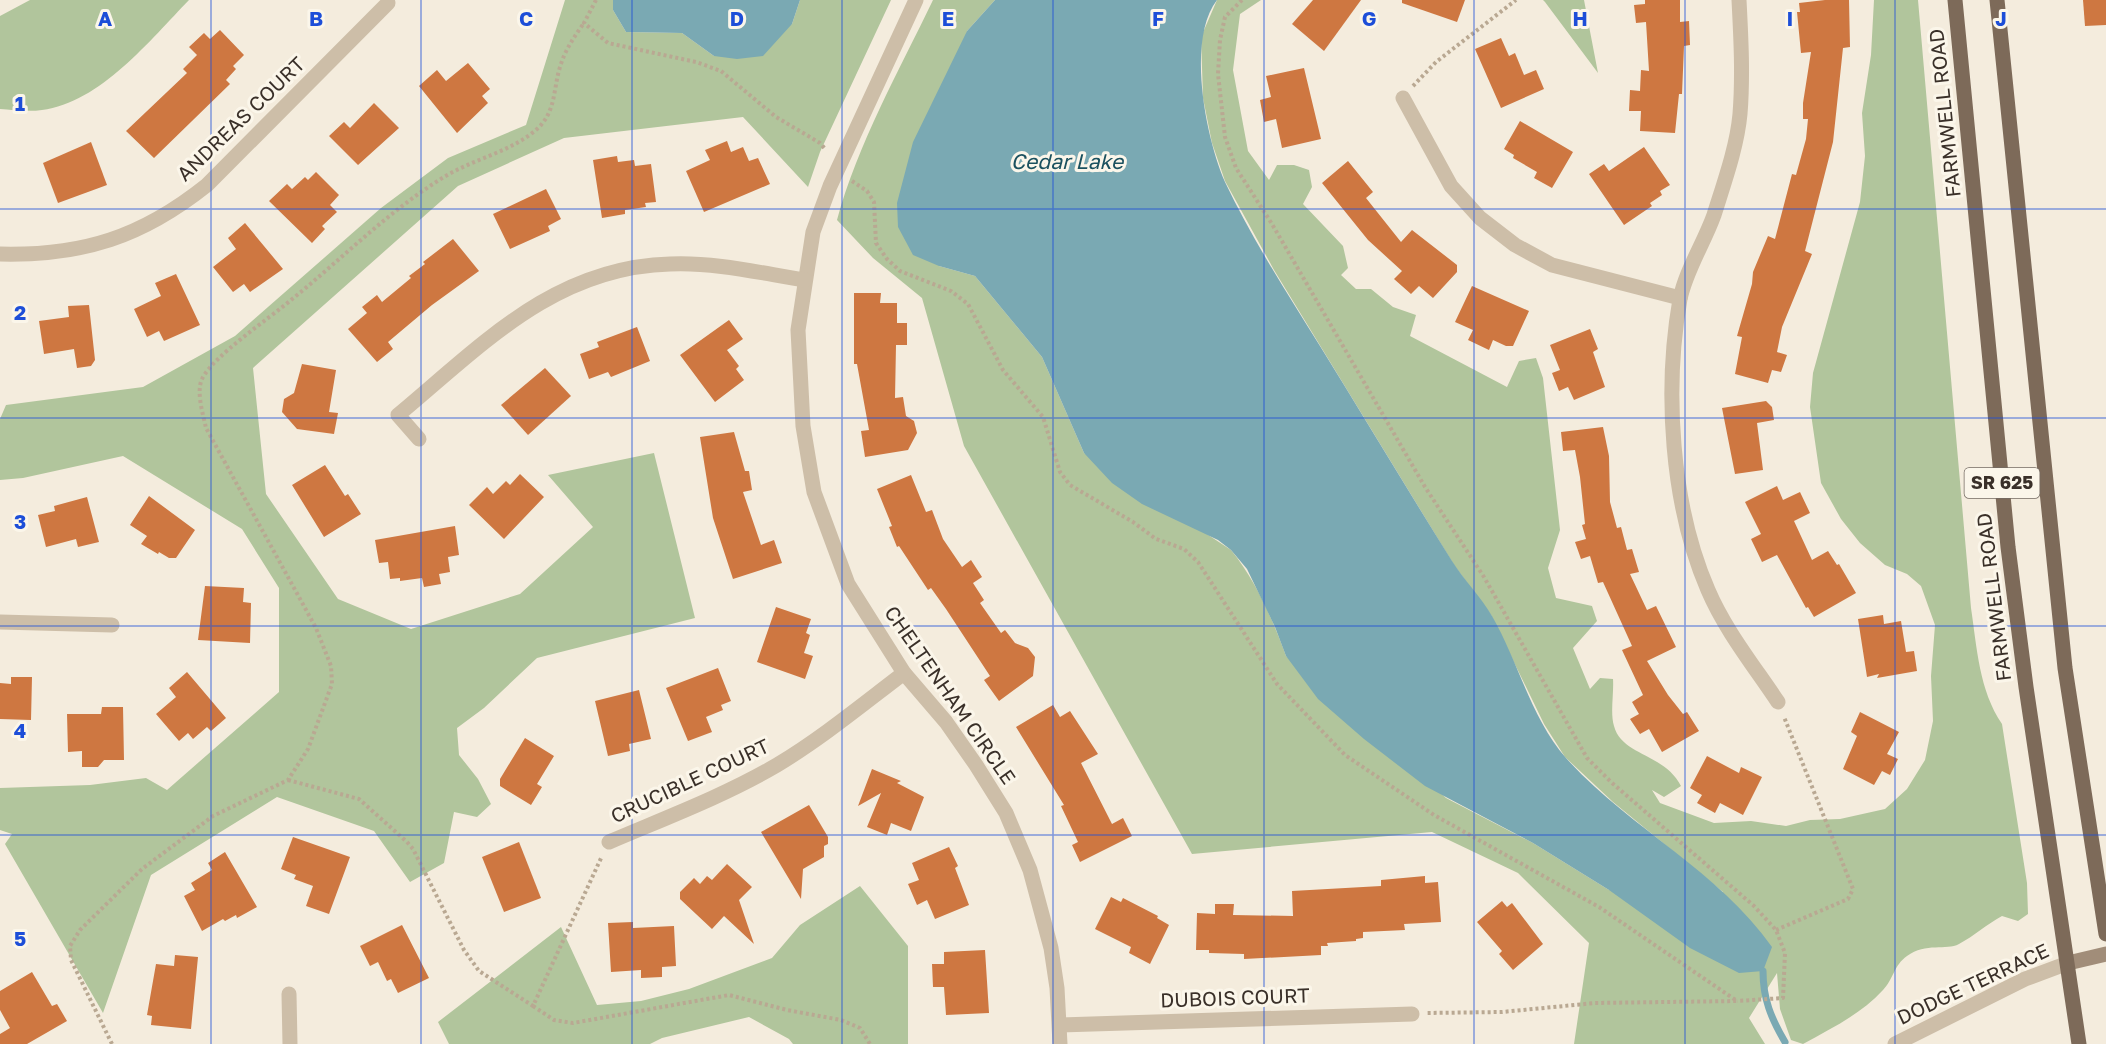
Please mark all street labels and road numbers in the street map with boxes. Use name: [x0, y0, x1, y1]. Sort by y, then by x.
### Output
street label: FARMWELL ROAD: [1923, 28, 1965, 199]
street label: ANDREAS COURT: [171, 51, 309, 185]
road number: SR 625: [1964, 468, 2040, 498]
street label: FARMWELL ROAD: [1971, 512, 2015, 683]
street label: CHELTENHAM CIRCLE: [880, 601, 1021, 788]
street label: CRUCIBLE COURT: [606, 733, 773, 827]
street label: DODGE TERRACE: [1893, 937, 2052, 1029]
street label: DUBOIS COURT: [1160, 982, 1310, 1012]

